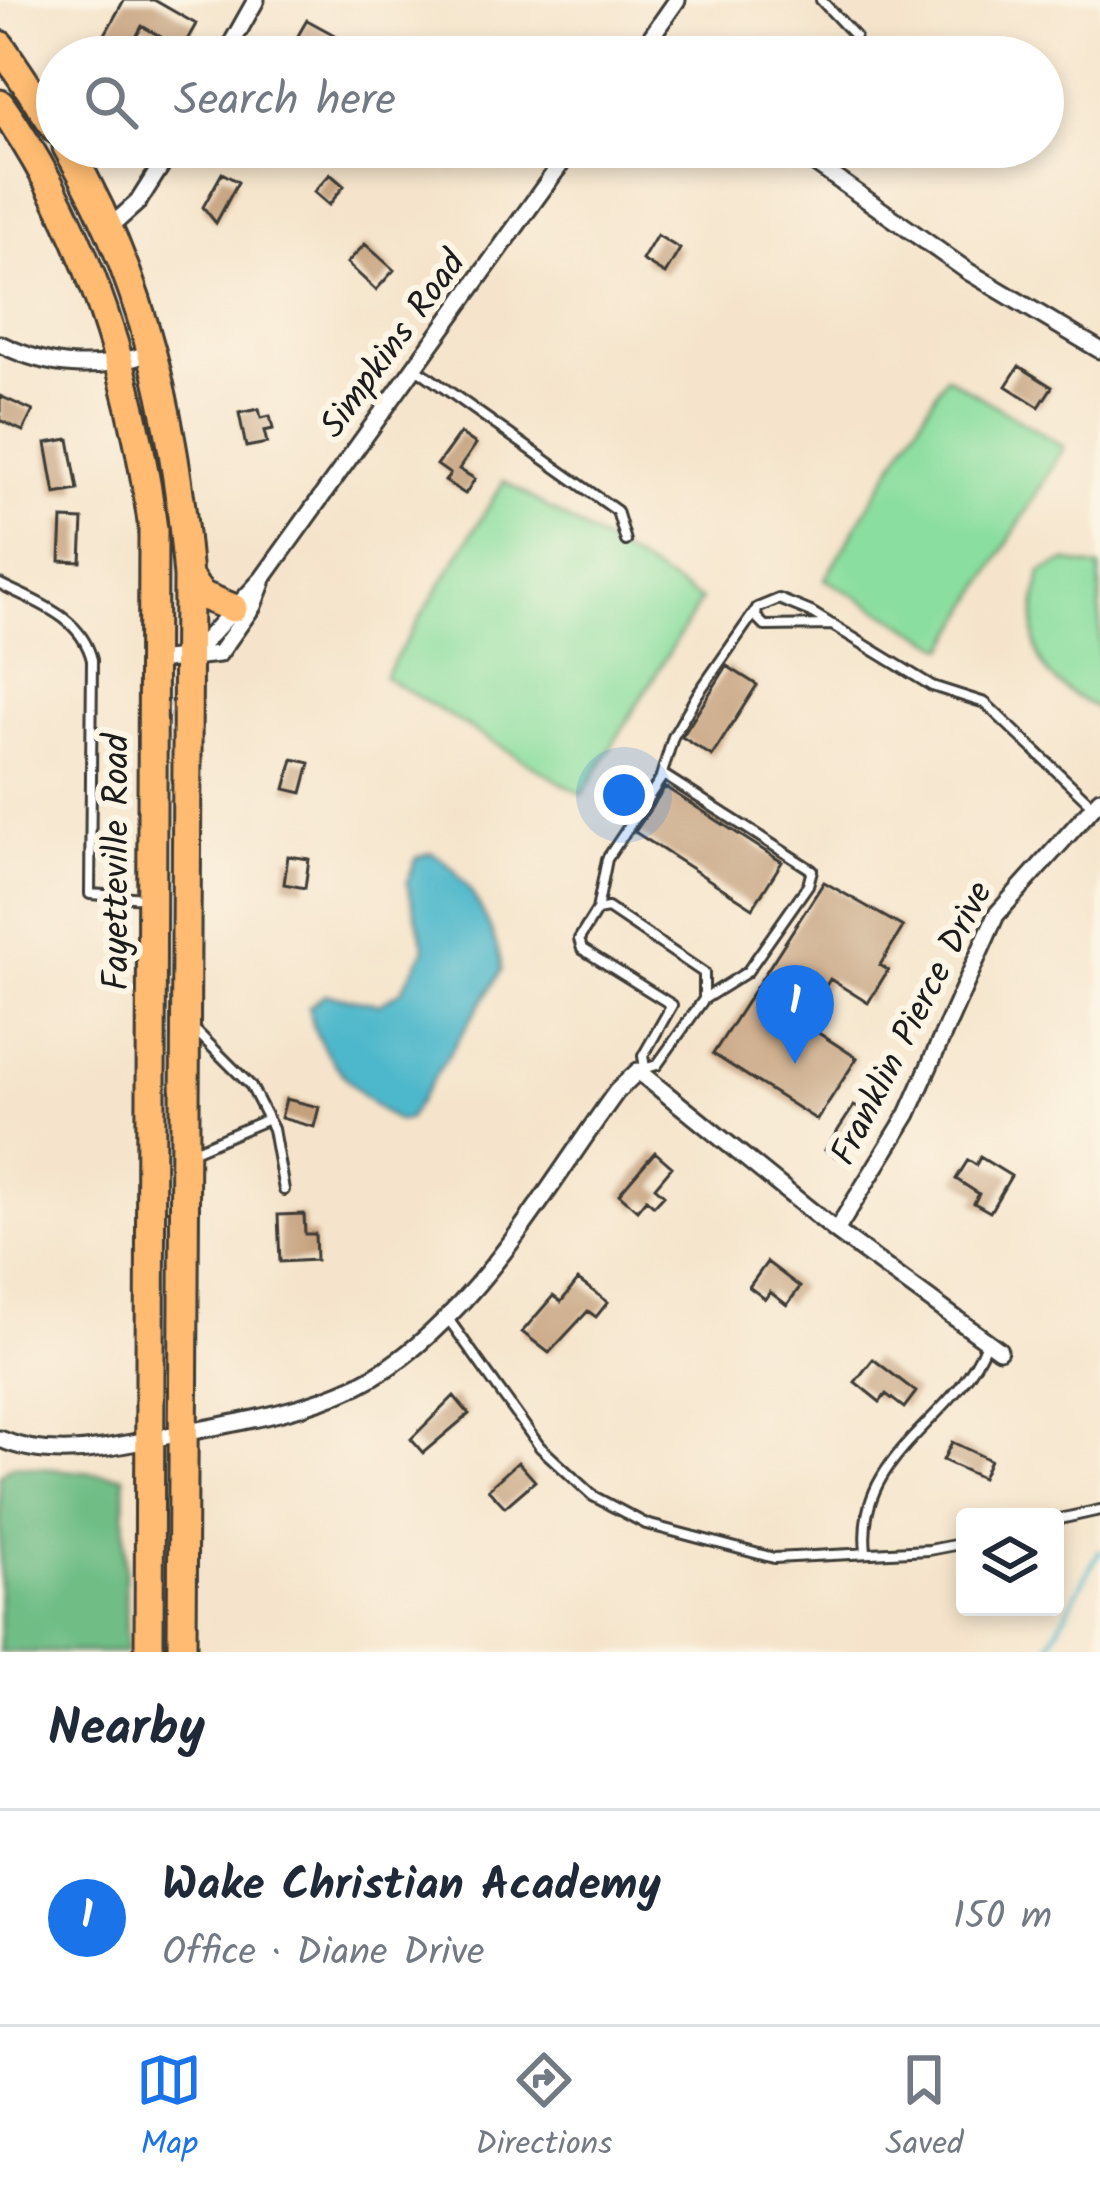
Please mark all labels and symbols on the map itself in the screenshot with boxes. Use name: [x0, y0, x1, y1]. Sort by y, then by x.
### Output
street label: Simpkins Road: [306, 238, 482, 451]
street label: Fayetteville Road: [90, 732, 147, 991]
your location: [594, 765, 654, 825]
street label: Franklin Pierce Drive: [817, 872, 1009, 1176]
pin: 1: [756, 965, 834, 1064]

